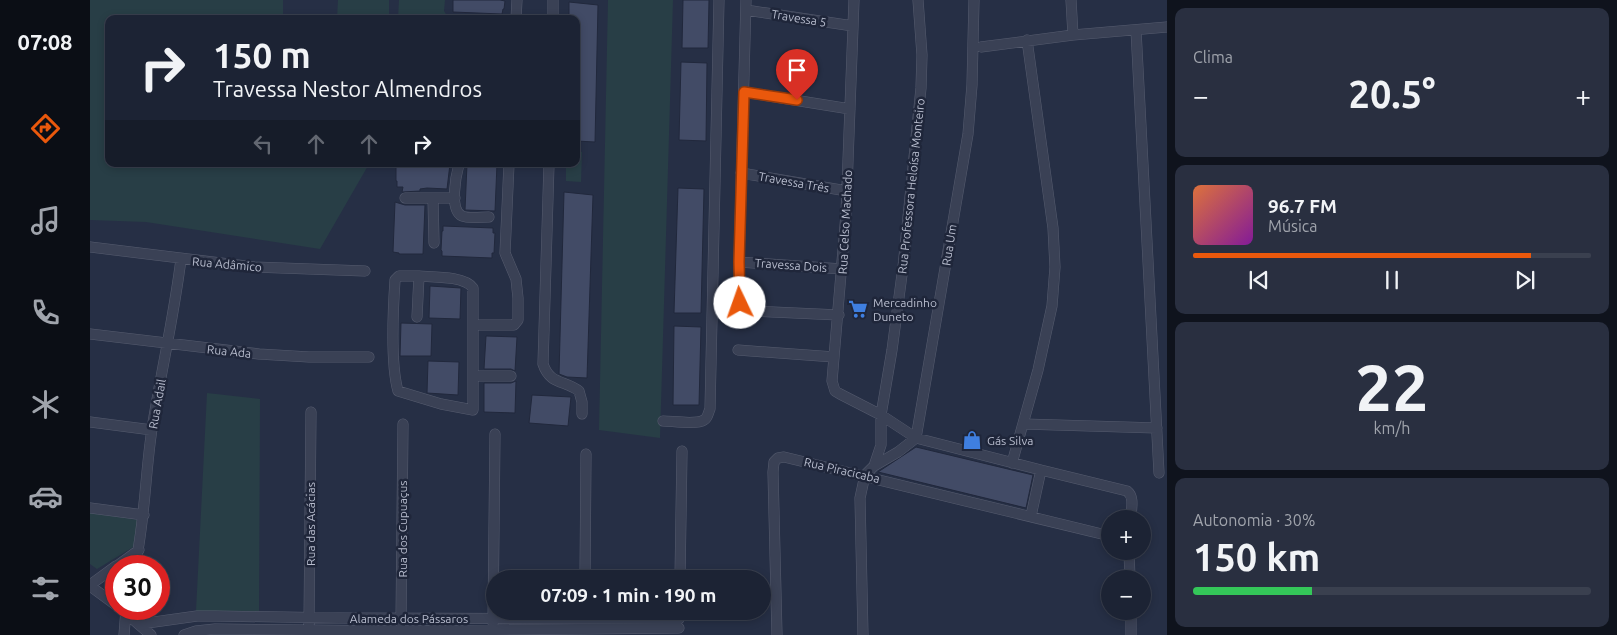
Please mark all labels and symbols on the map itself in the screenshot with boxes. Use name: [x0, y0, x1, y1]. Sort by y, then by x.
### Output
street label: Travessa 5: [771, 7, 827, 29]
pin: [776, 49, 818, 100]
street label: Rua Professora Heloísa Monteiro: [895, 98, 927, 274]
street label: Travessa Três: [758, 169, 830, 195]
street label: Rua Celso Machado: [836, 169, 854, 275]
street label: Rua Um: [939, 223, 959, 267]
street label: Rua Adâmico: [192, 254, 262, 274]
street label: Travessa Dois: [754, 256, 828, 274]
position arrow: [713, 276, 765, 328]
place label: Mercadinho Duneto: [873, 296, 937, 323]
supermarket icon: Mercadinho Duneto: [847, 298, 869, 320]
street label: Rua Ada: [206, 342, 252, 360]
street label: Rua Adail: [146, 378, 168, 430]
shop icon: Gás Silva: [961, 429, 983, 451]
place label: Gás Silva: [987, 434, 1033, 447]
street label: Rua Piracicaba: [803, 455, 881, 485]
street label: Rua dos Cupuaçus: [396, 480, 409, 578]
street label: Rua das Acácias: [304, 482, 317, 566]
speed limit sign: 30: [105, 555, 170, 620]
street label: Alameda dos Pássaros: [350, 612, 468, 625]

